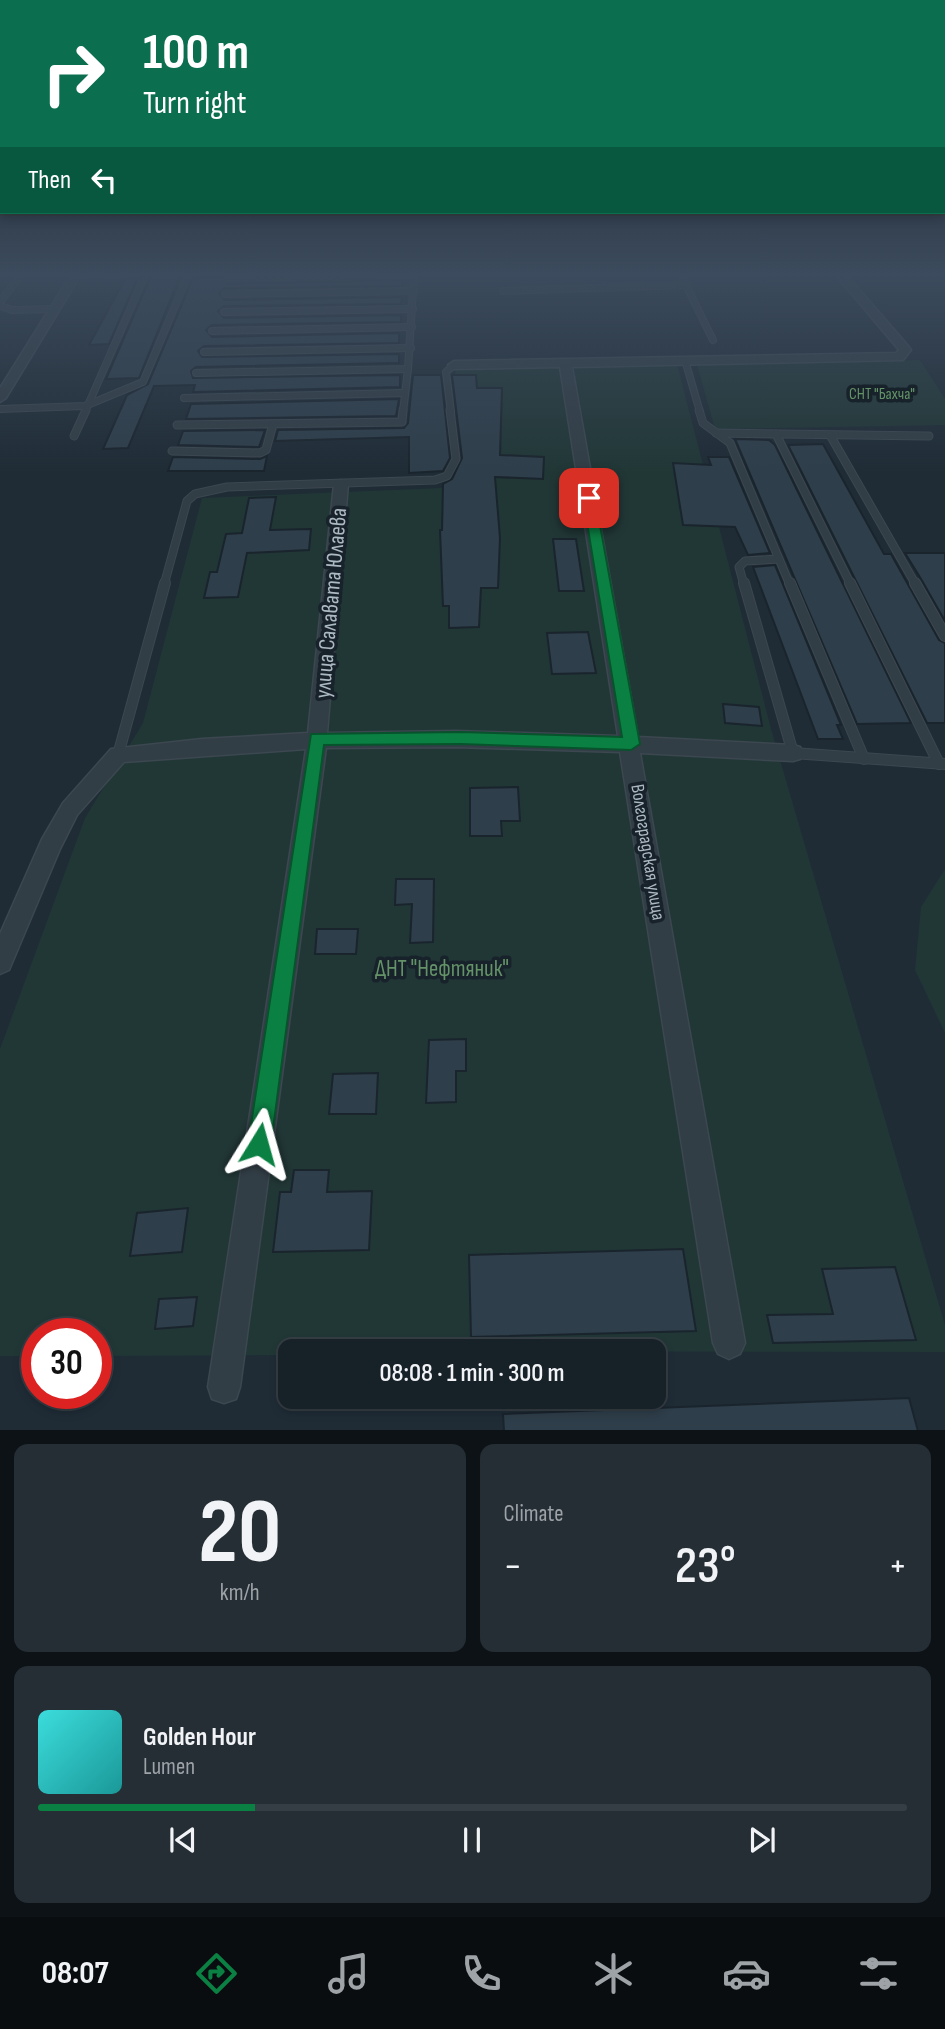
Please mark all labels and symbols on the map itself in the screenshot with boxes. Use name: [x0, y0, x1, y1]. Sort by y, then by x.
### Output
park label: СНТ "Бахча": [849, 385, 915, 404]
pin: [559, 468, 619, 528]
street label: улица Салавата Юлаева: [309, 507, 353, 700]
street label: Волгоградская улица: [625, 783, 670, 922]
park label: ДНТ "Нефтяник": [375, 955, 509, 983]
position arrow: [222, 1107, 296, 1181]
speed limit sign: 30: [21, 1318, 112, 1409]

